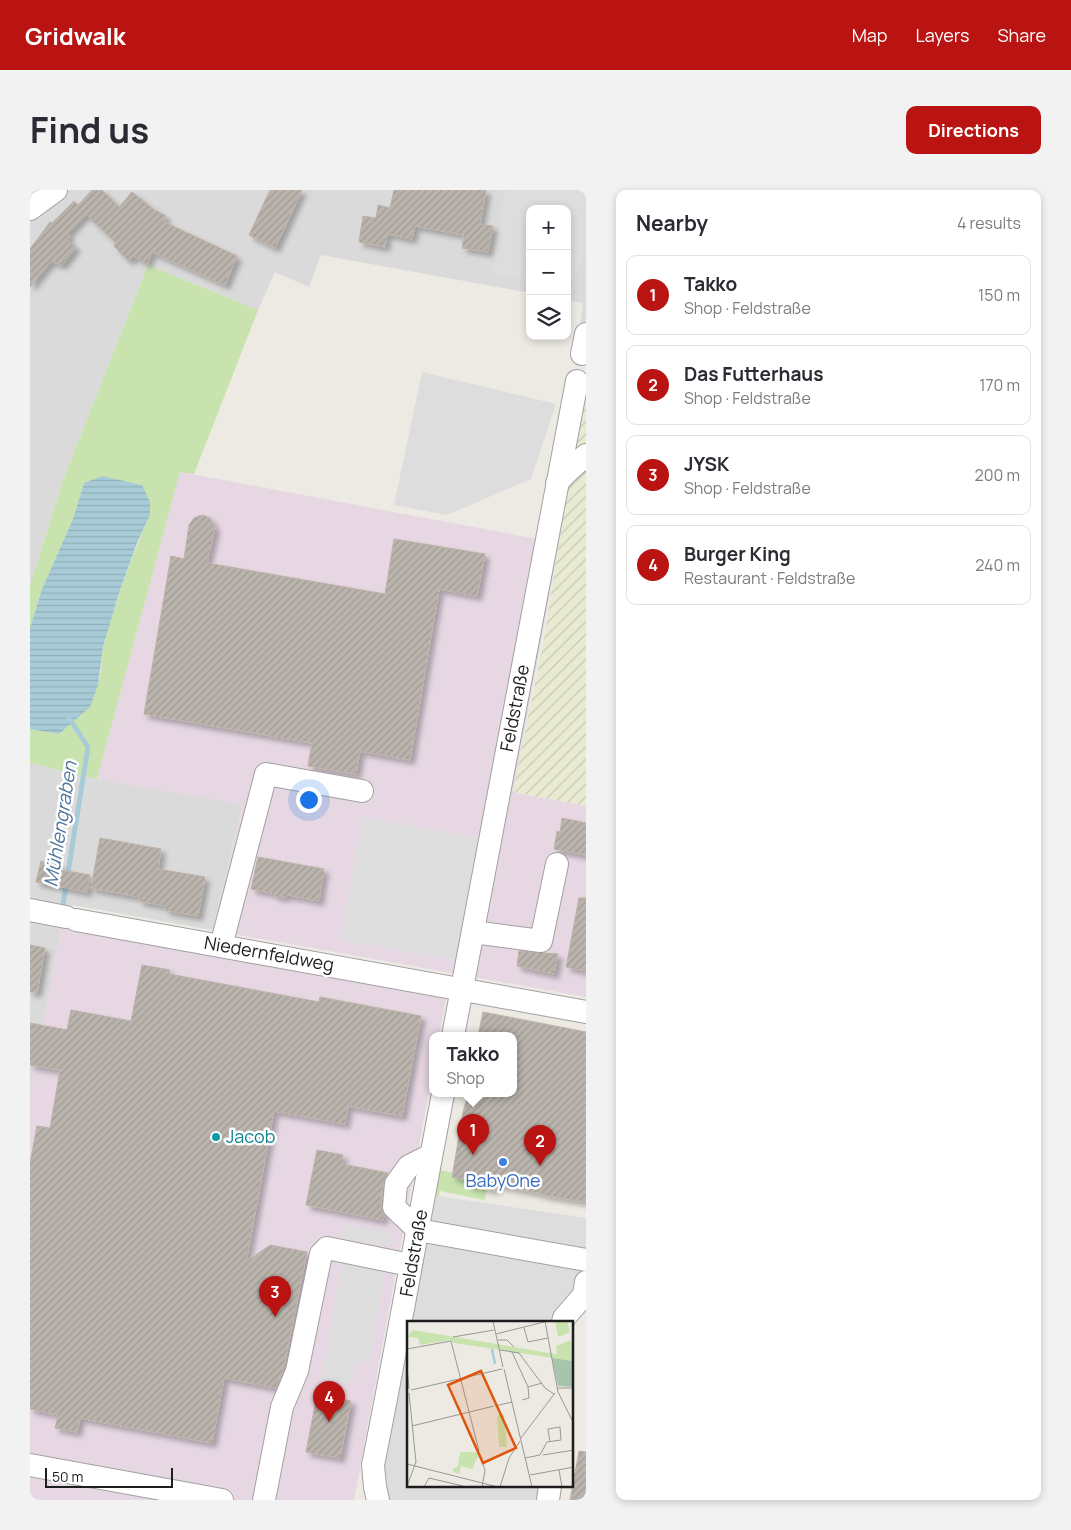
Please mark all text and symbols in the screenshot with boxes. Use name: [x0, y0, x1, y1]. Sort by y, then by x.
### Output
text: Gridwalk: [25, 19, 126, 52]
text: Map: [852, 23, 887, 47]
text: Layers: [915, 23, 969, 47]
text: Share: [997, 23, 1046, 47]
text: Find us: [30, 106, 149, 154]
button: Directions: [906, 106, 1041, 154]
map controls: [526, 205, 571, 340]
button: +: [526, 205, 571, 250]
text: Nearby: [636, 209, 708, 237]
text: 4 results: [957, 212, 1021, 234]
button: −: [526, 250, 571, 295]
text: Takko: [684, 271, 737, 297]
text: 1: [649, 284, 657, 306]
text: 150 m: [978, 284, 1020, 306]
button: layers: [526, 295, 571, 340]
text: Shop · Feldstraße: [684, 297, 811, 319]
text: Das Futterhaus: [684, 361, 824, 387]
text: 2: [648, 374, 658, 396]
text: 170 m: [979, 374, 1020, 396]
text: Shop · Feldstraße: [684, 387, 811, 409]
text: JYSK: [684, 451, 729, 477]
text: 3: [648, 464, 658, 486]
text: 200 m: [975, 464, 1020, 486]
text: Shop · Feldstraße: [684, 477, 811, 499]
text: Burger King: [684, 541, 791, 567]
text: 4: [648, 554, 658, 576]
text: 240 m: [975, 554, 1020, 576]
text: Restaurant · Feldstraße: [684, 567, 855, 589]
street label: Feldstraße: [494, 662, 534, 753]
water label: Mühlengraben: [37, 759, 83, 889]
your location: [296, 787, 322, 813]
street label: Niedernfeldweg: [202, 930, 336, 976]
popup: [429, 1032, 517, 1097]
text: Takko: [446, 1041, 500, 1067]
text: Shop: [446, 1067, 485, 1089]
pin: 1: [457, 1114, 489, 1155]
place label: Jacob: [226, 1124, 275, 1148]
pin: 2: [524, 1125, 556, 1166]
marker: Jacob: [210, 1131, 222, 1143]
marker: BabyOne: [497, 1156, 509, 1168]
place label: BabyOne: [466, 1168, 540, 1192]
street label: Feldstraße: [394, 1207, 432, 1298]
pin: 3: [259, 1276, 291, 1317]
inset map: [407, 1321, 574, 1488]
pin: 4: [313, 1381, 345, 1422]
scale bar: [45, 1465, 172, 1488]
text: 50 m: [52, 1467, 83, 1486]

